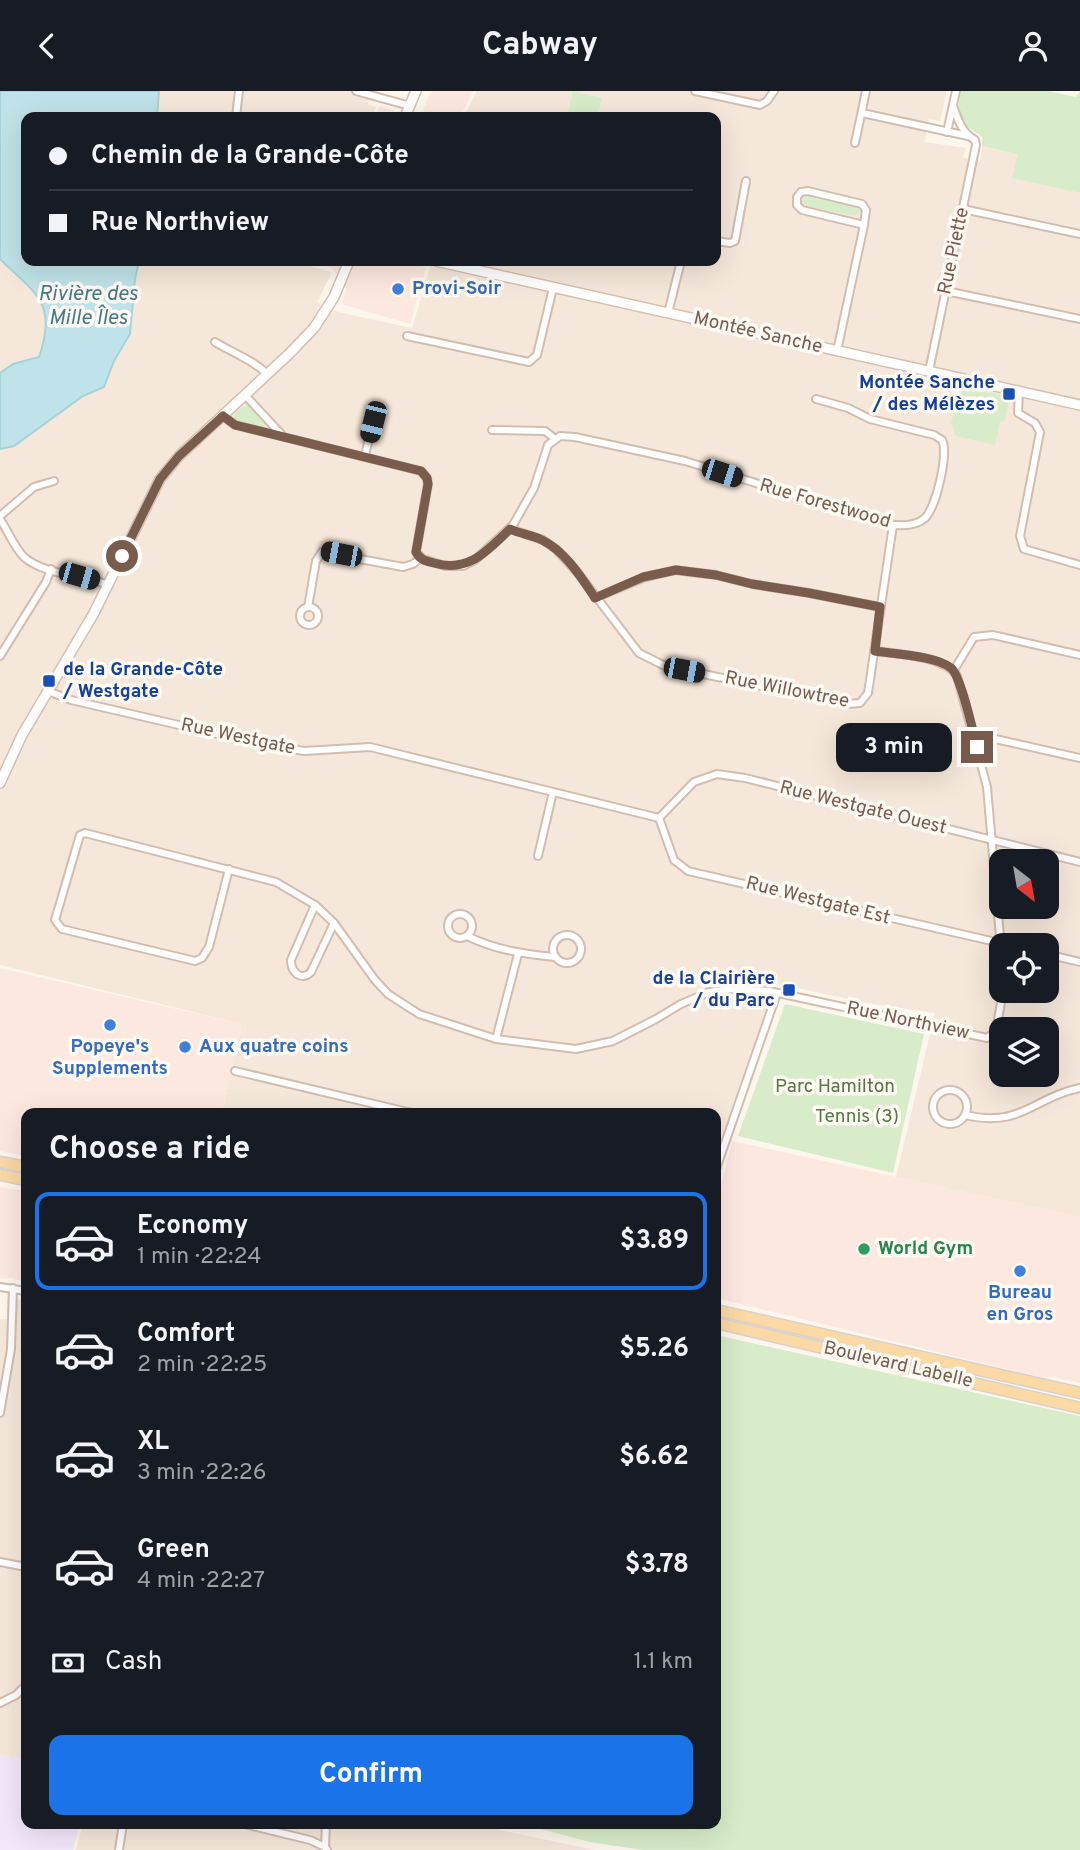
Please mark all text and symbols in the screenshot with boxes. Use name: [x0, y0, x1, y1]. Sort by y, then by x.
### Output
text: Cabway: [482, 26, 598, 66]
icon: back: [28, 27, 66, 65]
icon: person: [1014, 27, 1052, 65]
text: Chemin de la Grande-Côte: [91, 140, 409, 173]
street label: Rue Piette: [933, 205, 975, 297]
text: Rue Northview: [91, 207, 269, 240]
place label: Provi-Soir: [412, 277, 501, 301]
water label: Rivière des Mille Îles: [38, 281, 138, 332]
marker: Provi-Soir: [390, 281, 406, 297]
street label: Montée Sanche: [691, 307, 825, 359]
place label: Montée Sanche / des Mélèzes: [859, 371, 995, 417]
marker: Montée Sanche / des Mélèzes: [1001, 386, 1017, 402]
car: [358, 399, 389, 445]
car: [699, 457, 746, 489]
street label: Rue Forestwood: [756, 474, 894, 534]
route start: [106, 540, 138, 572]
car: [319, 540, 364, 568]
car: [56, 560, 103, 592]
car: [662, 656, 707, 684]
place label: de la Grande-Côte / Westgate: [62, 658, 223, 704]
street label: Rue Willowtree: [723, 666, 851, 714]
marker: de la Grande-Côte / Westgate: [41, 673, 57, 689]
street label: Rue Westgate: [179, 713, 297, 761]
callout: 3 min: [837, 723, 953, 771]
route end: [961, 731, 993, 763]
text: 3 min: [864, 733, 924, 762]
street label: Rue Westgate Ouest: [777, 776, 949, 840]
north arrow: [989, 849, 1059, 919]
map controls: [989, 849, 1059, 1087]
street label: Rue Westgate Est: [743, 871, 893, 931]
button: locate: [989, 933, 1059, 1003]
place label: de la Clairière / du Parc: [652, 967, 775, 1013]
marker: de la Clairière / du Parc: [781, 982, 797, 998]
street label: Rue Northview: [844, 996, 972, 1046]
marker: Popeye's Supplements: [102, 1017, 118, 1033]
button: layers: [989, 1017, 1059, 1087]
place label: Popeye's Supplements: [52, 1035, 168, 1081]
place label: Aux quatre coins: [199, 1035, 349, 1059]
marker: Aux quatre coins: [177, 1039, 193, 1055]
park label: Parc Hamilton: [775, 1075, 895, 1099]
park label: Tennis (3): [815, 1105, 899, 1129]
text: Choose a ride: [49, 1130, 250, 1170]
icon: car: [53, 1210, 116, 1273]
text: Economy: [137, 1210, 248, 1243]
text: $3.89: [620, 1225, 689, 1258]
place label: World Gym: [878, 1237, 973, 1261]
marker: World Gym: [856, 1241, 872, 1257]
text: 1 min · 22:24: [137, 1243, 262, 1272]
marker: Bureau en Gros: [1012, 1263, 1028, 1279]
place label: Bureau en Gros: [987, 1281, 1053, 1327]
icon: car: [53, 1318, 116, 1381]
text: Comfort: [137, 1318, 235, 1351]
text: $5.26: [619, 1333, 689, 1366]
street label: Boulevard Labelle: [821, 1336, 975, 1394]
text: 2 min · 22:25: [137, 1351, 267, 1380]
icon: car: [53, 1426, 116, 1489]
text: XL: [137, 1426, 169, 1459]
text: $6.62: [619, 1441, 689, 1474]
text: 3 min · 22:26: [137, 1459, 266, 1488]
icon: car: [53, 1534, 116, 1597]
text: Green: [137, 1534, 210, 1567]
text: $3.78: [625, 1549, 689, 1582]
text: 4 min · 22:27: [137, 1567, 265, 1596]
icon: cash: [49, 1644, 87, 1682]
text: Cash: [105, 1646, 162, 1679]
text: 1.1 km: [634, 1648, 693, 1677]
button: Confirm: [49, 1735, 693, 1815]

